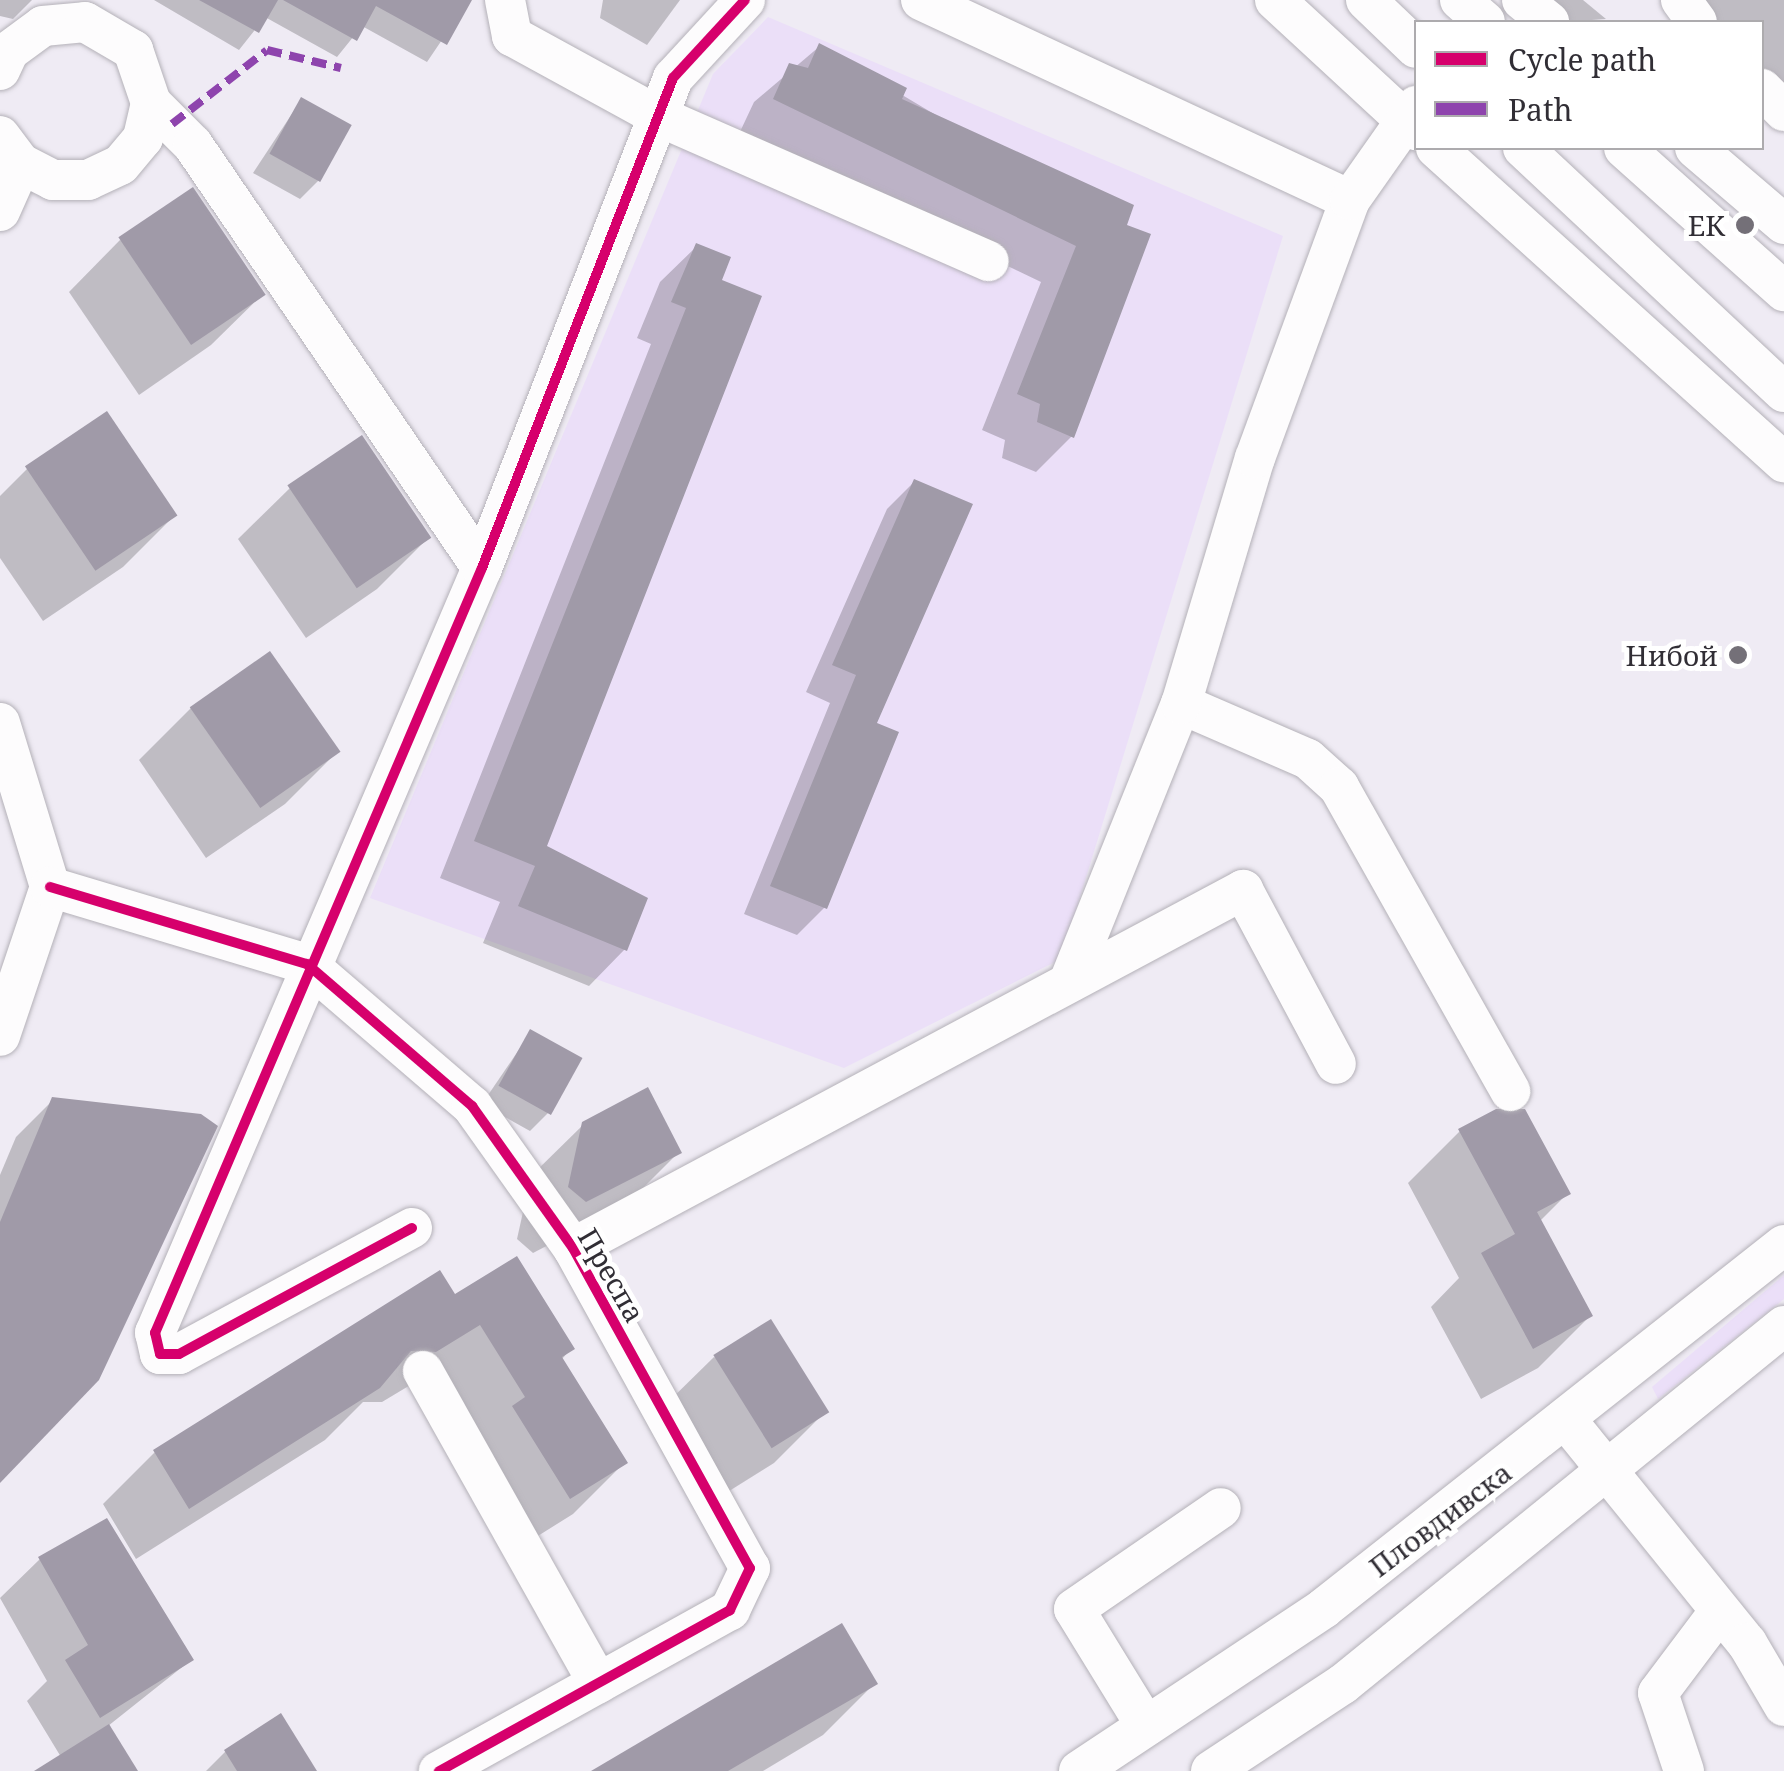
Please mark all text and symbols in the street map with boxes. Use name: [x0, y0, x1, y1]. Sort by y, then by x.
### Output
legend: [1414, 20, 1764, 150]
text: Cycle path: [1508, 39, 1656, 80]
text: Path: [1508, 89, 1573, 130]
place label: ЕК: [1688, 208, 1725, 242]
marker: ЕК: [1734, 214, 1756, 236]
place label: Нибой: [1625, 638, 1718, 672]
marker: Нибой: [1727, 644, 1749, 666]
street label: Преспа: [572, 1222, 652, 1328]
street label: Пловдивска: [1362, 1455, 1518, 1583]

